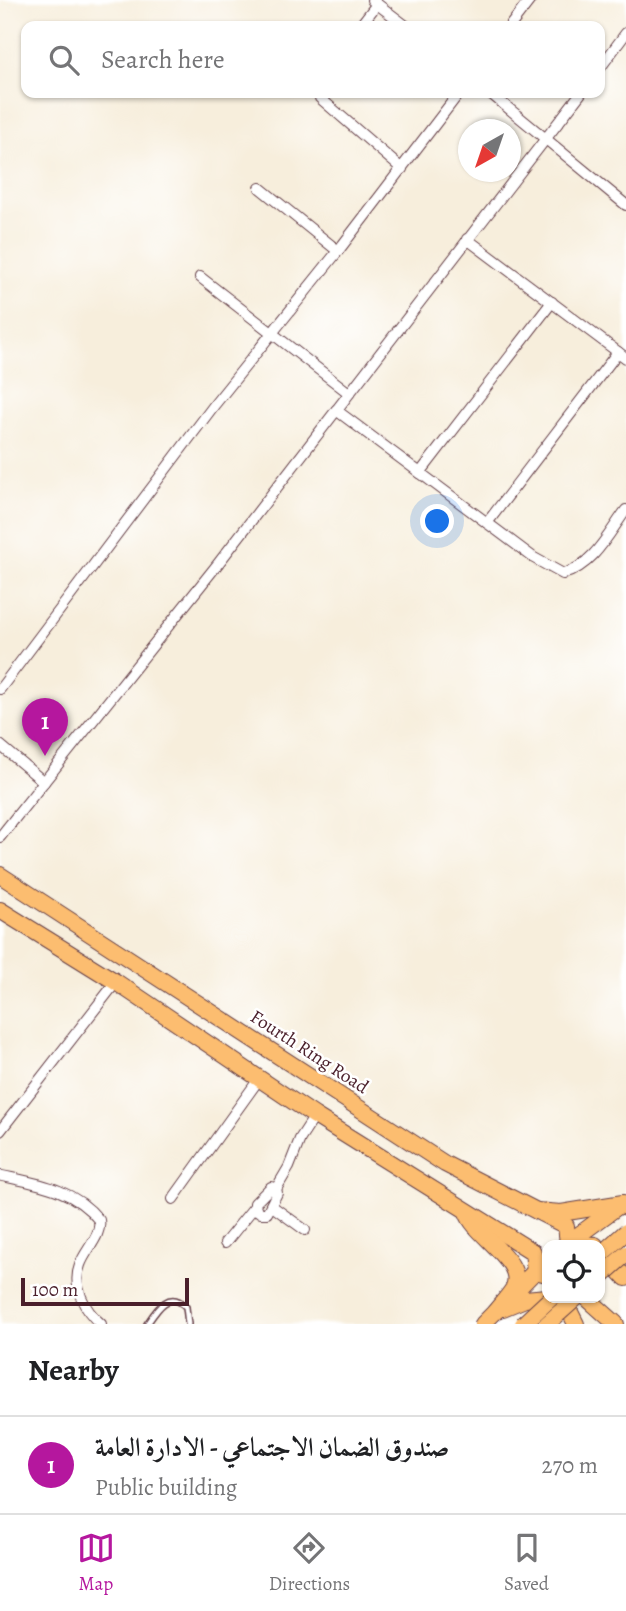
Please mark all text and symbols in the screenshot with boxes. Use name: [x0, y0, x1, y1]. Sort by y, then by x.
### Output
search box: [21, 21, 605, 98]
icon: search: [45, 41, 83, 79]
text: Search here: [101, 42, 225, 77]
north arrow: [458, 119, 521, 182]
your location: [420, 504, 454, 538]
pin: 1: [22, 698, 68, 756]
street label: Fourth Ring Road: [245, 1004, 374, 1100]
map controls: [542, 1240, 605, 1303]
button: locate: [542, 1240, 605, 1303]
scale bar: [21, 1275, 189, 1307]
text: 100 m: [32, 1277, 78, 1303]
text: Nearby: [28, 1350, 119, 1390]
text: صندوق الضمان الاجتماعي - الادارة العامة: [95, 1430, 449, 1465]
text: 1: [47, 1450, 55, 1481]
text: 270 m: [541, 1450, 598, 1481]
text: Public building: [95, 1472, 237, 1503]
tab: Map: [77, 1529, 115, 1597]
tab: Directions: [269, 1529, 350, 1597]
tab: Saved: [504, 1529, 549, 1597]

